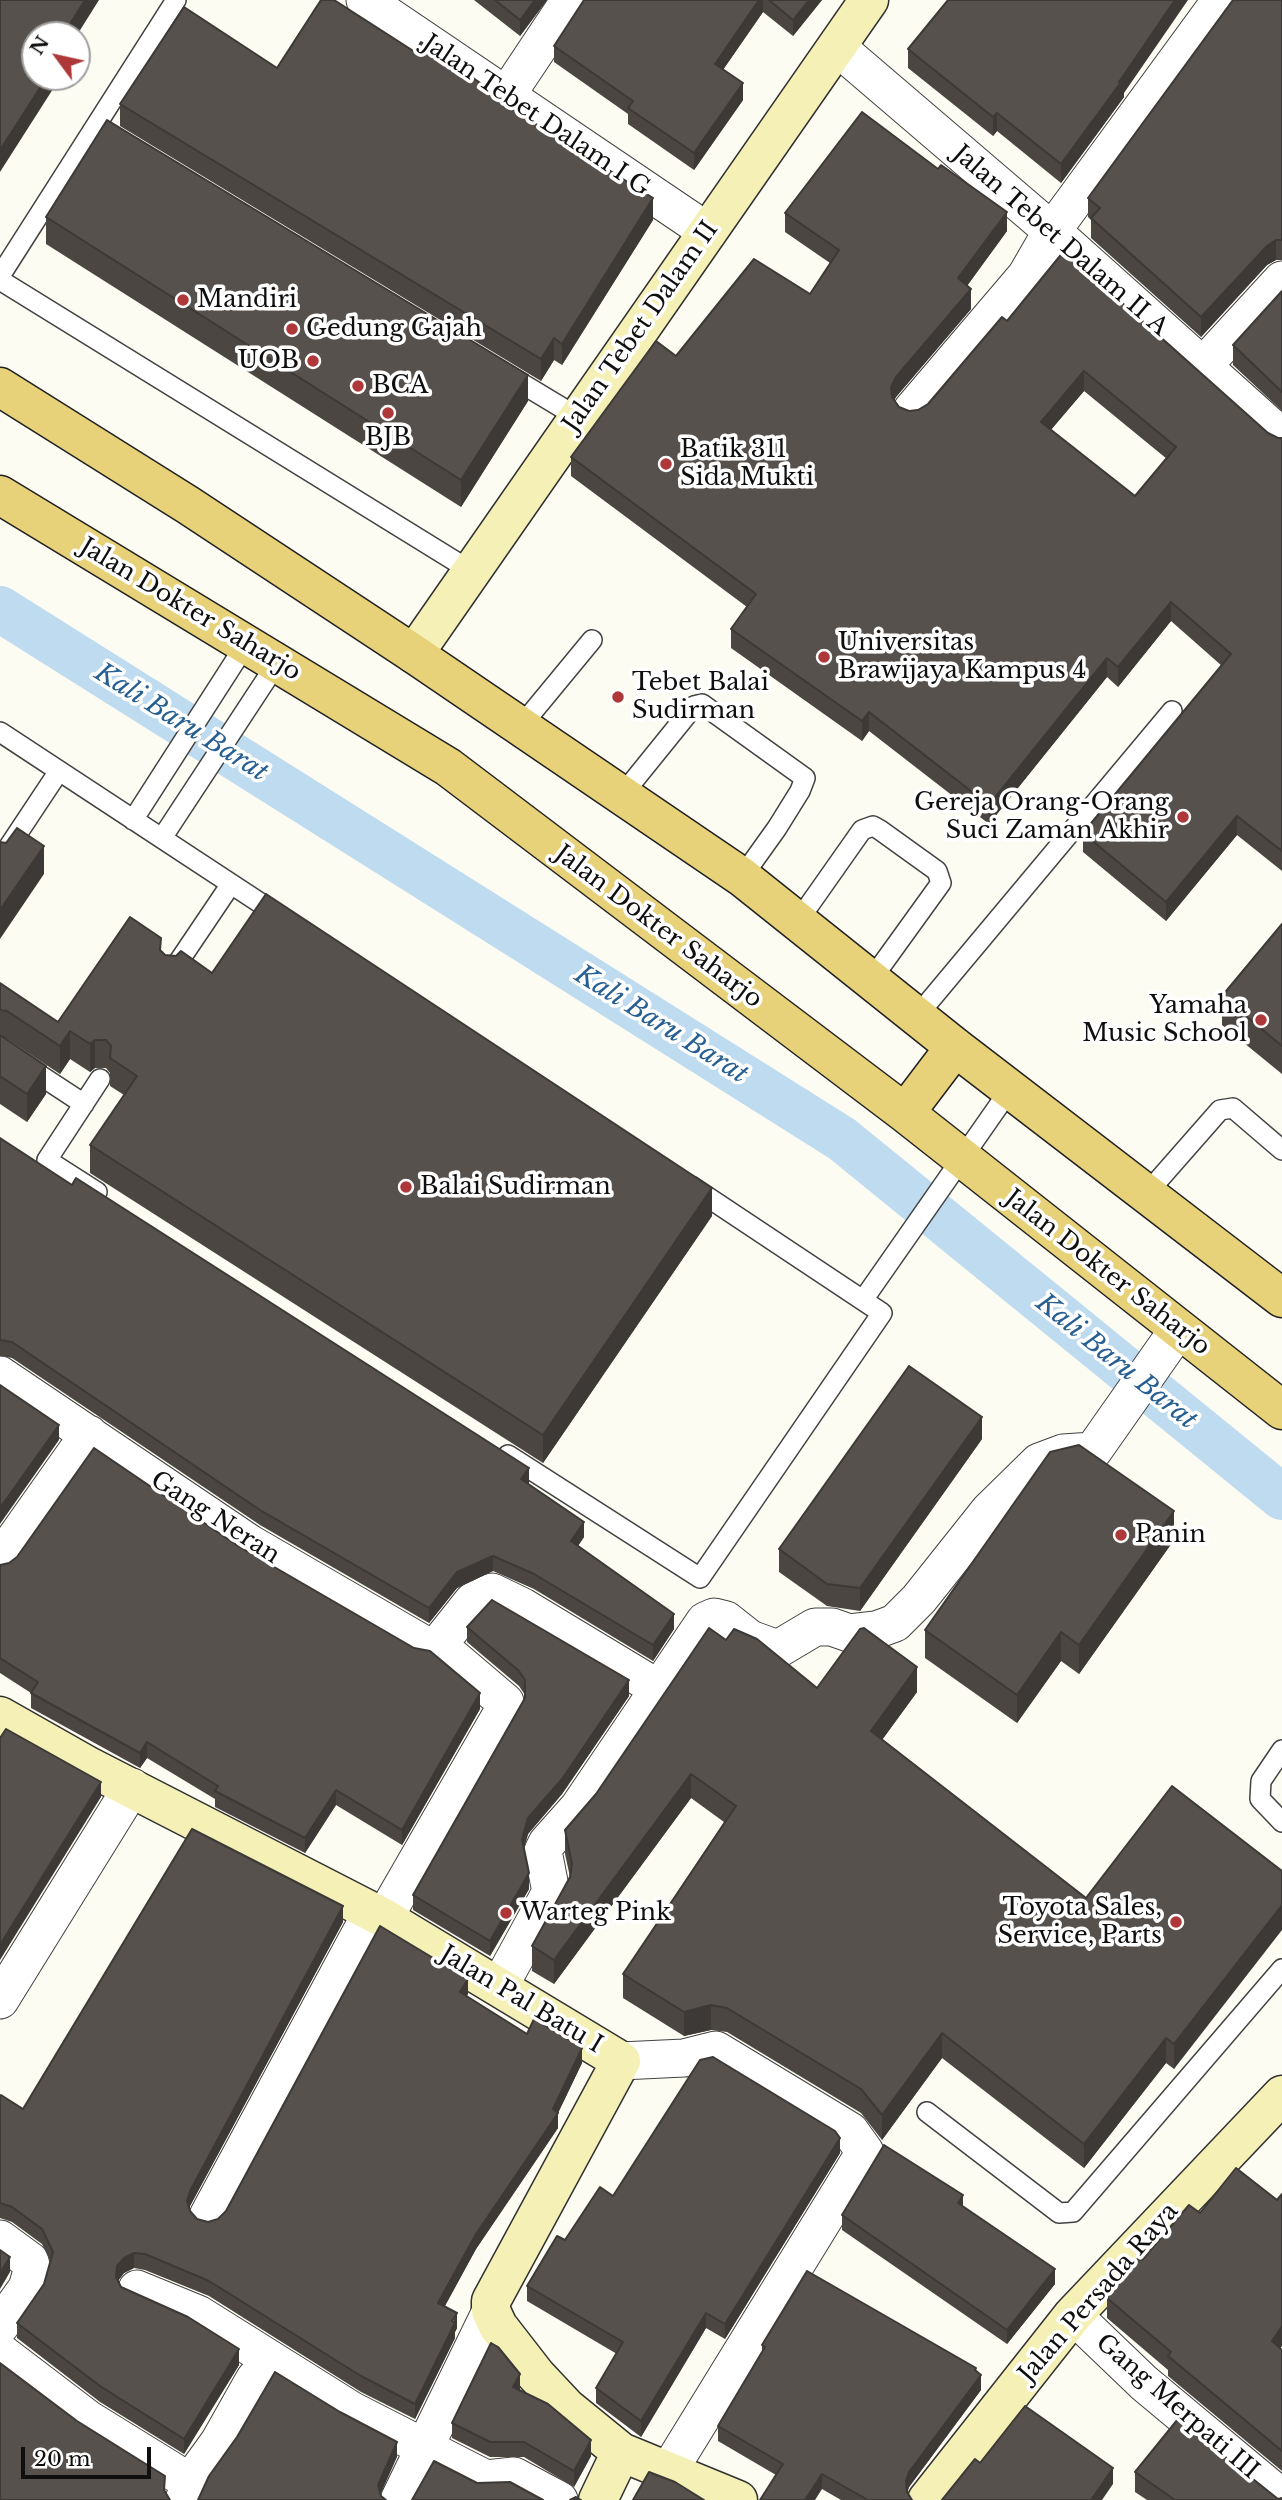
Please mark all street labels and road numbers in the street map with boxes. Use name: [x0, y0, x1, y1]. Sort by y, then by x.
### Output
street label: Jalan Tebet Dalam I G: [417, 29, 655, 203]
street label: Jalan Tebet Dalam II A: [946, 140, 1174, 342]
street label: Jalan Tebet Dalam II: [557, 216, 725, 438]
street label: Jalan Dokter Saharjo: [74, 533, 306, 687]
street label: Jalan Dokter Saharjo: [549, 840, 767, 1014]
street label: Jalan Dokter Saharjo: [999, 1184, 1215, 1362]
street label: Gang Neran: [145, 1466, 285, 1570]
street label: Jalan Pal Batu I: [435, 1940, 607, 2060]
street label: Jalan Persada Raya: [1013, 2197, 1185, 2389]
street label: Gang Merpati III: [1090, 2328, 1264, 2486]

